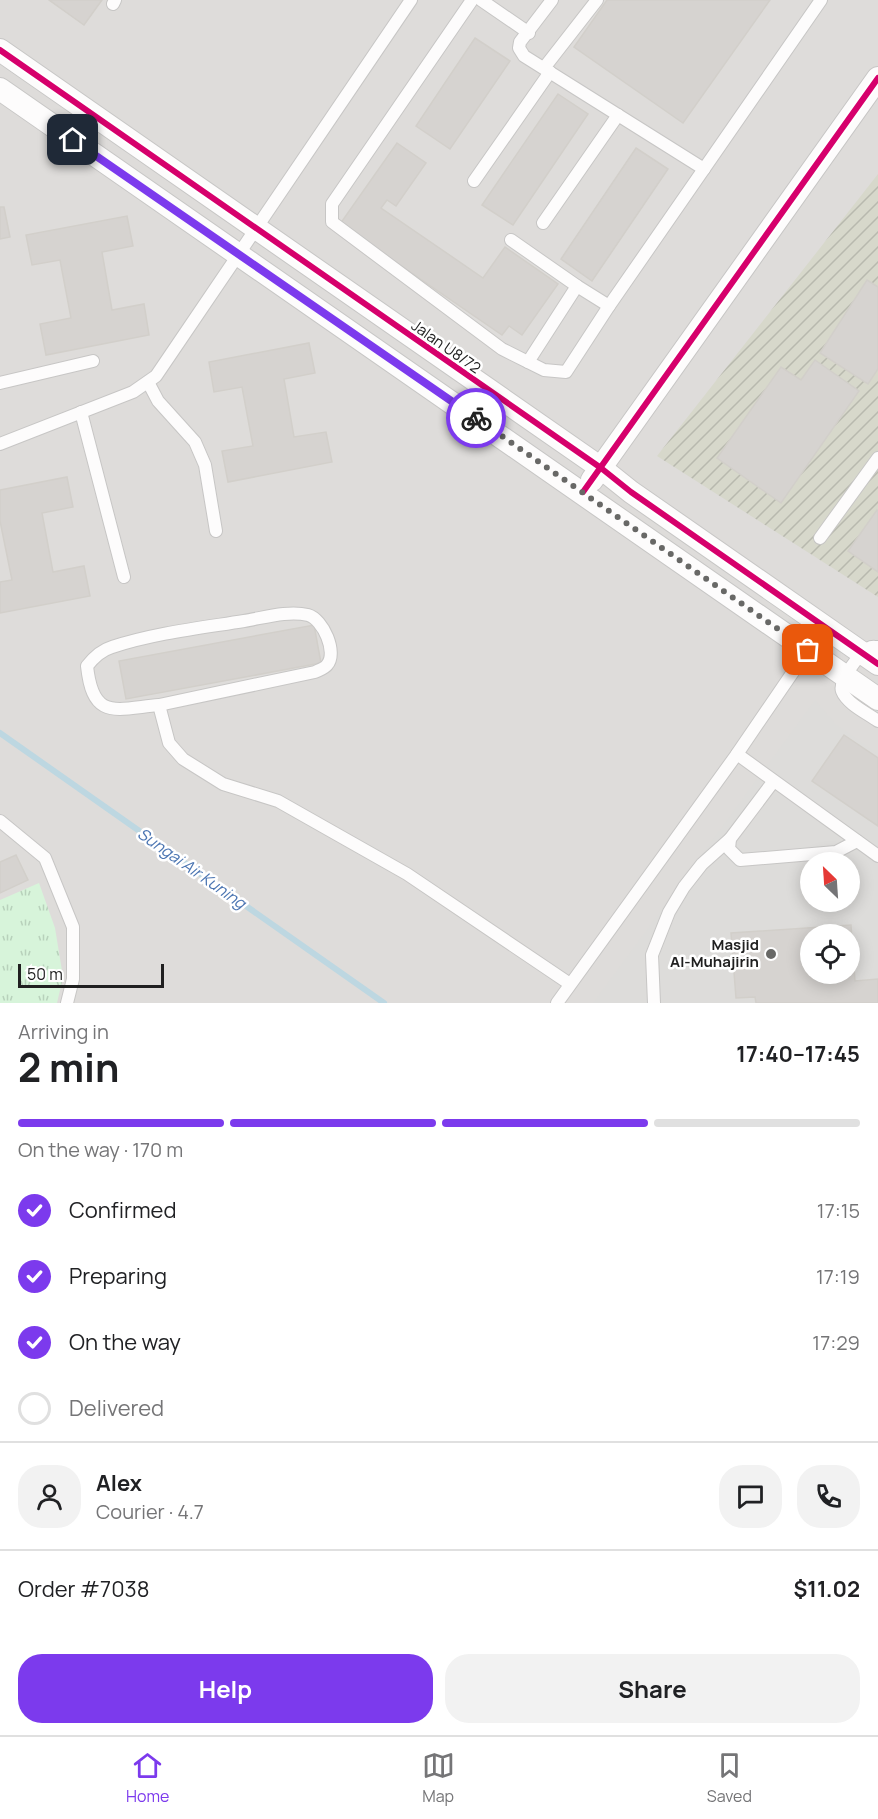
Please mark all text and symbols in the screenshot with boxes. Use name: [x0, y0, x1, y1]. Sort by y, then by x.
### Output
pin: [47, 114, 98, 165]
icon: home: [56, 123, 89, 156]
street label: Jalan U8/72: [407, 315, 485, 378]
courier: [446, 388, 506, 448]
icon: bike: [460, 402, 493, 435]
pin: [782, 624, 833, 675]
icon: bag: [791, 633, 824, 666]
water label: Sungai Air Kuning: [133, 822, 252, 914]
north arrow: [800, 852, 860, 912]
map controls: [800, 852, 860, 984]
button: locate: [800, 924, 860, 984]
place label: Masjid Al-Muhajirin: [670, 934, 759, 972]
marker: Masjid Al-Muhajirin: [764, 947, 778, 961]
scale bar: [18, 961, 164, 989]
text: 50 m: [27, 963, 63, 985]
text: Arriving in: [18, 1018, 109, 1045]
text: 17:40–17:45: [736, 1039, 860, 1069]
text: 2 min: [18, 1040, 119, 1094]
text: On the way · 170 m: [18, 1136, 183, 1163]
icon: check: [18, 1194, 51, 1227]
text: Confirmed: [69, 1195, 177, 1225]
text: 17:15: [817, 1197, 860, 1224]
icon: check: [18, 1260, 51, 1293]
text: Preparing: [69, 1261, 167, 1291]
text: 17:19: [816, 1263, 860, 1290]
icon: check: [18, 1326, 51, 1359]
text: On the way: [69, 1327, 181, 1357]
text: 17:29: [812, 1329, 860, 1356]
text: Delivered: [69, 1393, 164, 1423]
button: person: [18, 1465, 81, 1528]
button: chat: [719, 1465, 782, 1528]
button: phone: [797, 1465, 860, 1528]
text: Alex: [96, 1468, 142, 1498]
text: Courier · 4.7: [96, 1498, 204, 1525]
text: Order #7038: [18, 1574, 150, 1604]
text: $11.02: [794, 1574, 860, 1604]
button: Help: [18, 1654, 433, 1723]
button: Share: [445, 1654, 860, 1723]
tab: Home: [126, 1749, 169, 1807]
tab: Map: [422, 1749, 455, 1807]
tab: Saved: [707, 1749, 752, 1807]

